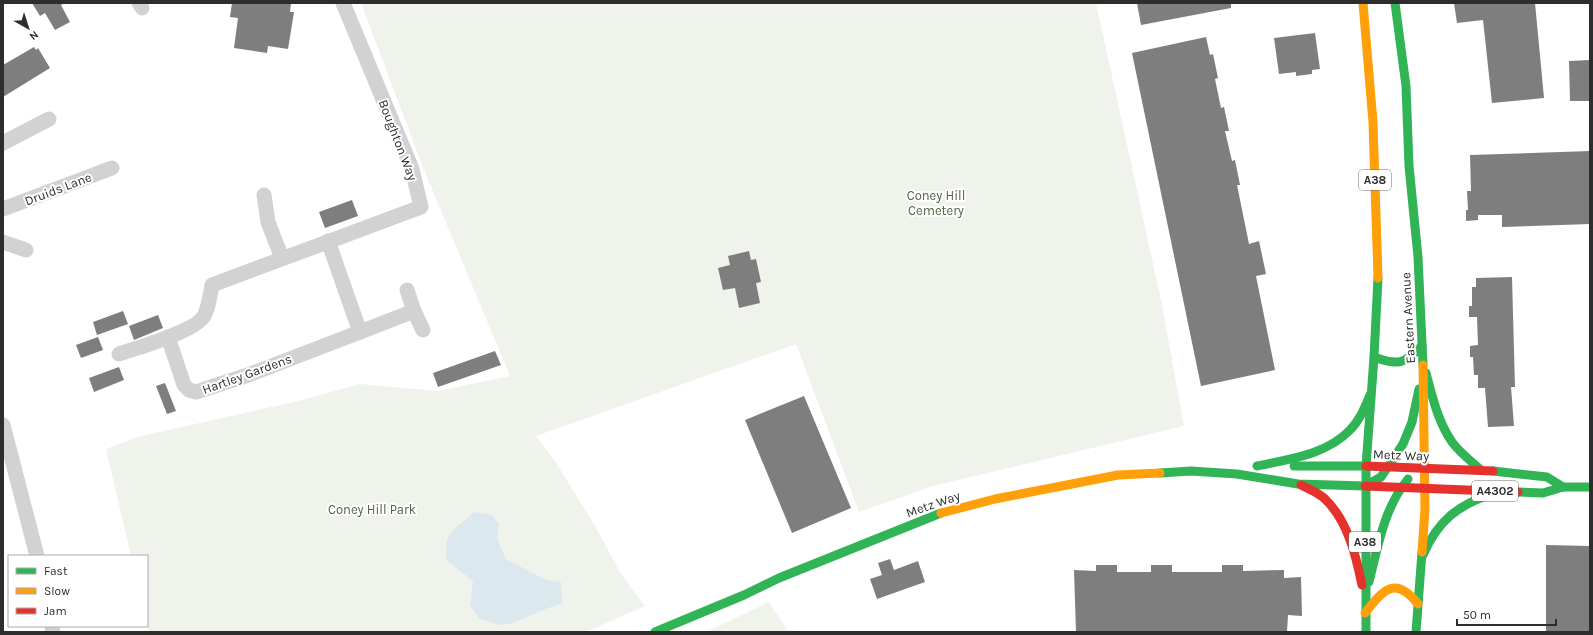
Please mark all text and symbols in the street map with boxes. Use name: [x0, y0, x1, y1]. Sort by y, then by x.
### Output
north arrow: [8, 8, 48, 48]
text: N: [27, 28, 41, 43]
street label: Boughton Way: [376, 97, 420, 183]
street label: Druids Lane: [22, 169, 94, 209]
road number: A38: [1359, 170, 1391, 190]
park label: Coney Hill Cemetery: [907, 188, 965, 218]
street label: Eastern Avenue: [1398, 272, 1418, 364]
street label: Hartley Gardens: [200, 351, 294, 397]
street label: Metz Way: [1373, 447, 1429, 463]
road number: A4302: [1472, 481, 1518, 501]
street label: Metz Way: [904, 488, 962, 520]
park label: Coney Hill Park: [328, 502, 416, 517]
road number: A38: [1349, 532, 1381, 552]
legend: [8, 555, 148, 627]
text: Fast: [44, 564, 68, 578]
text: Slow: [44, 584, 70, 598]
scale bar: [1457, 601, 1556, 627]
text: Jam: [44, 604, 67, 618]
text: 50 m: [1463, 608, 1491, 622]

